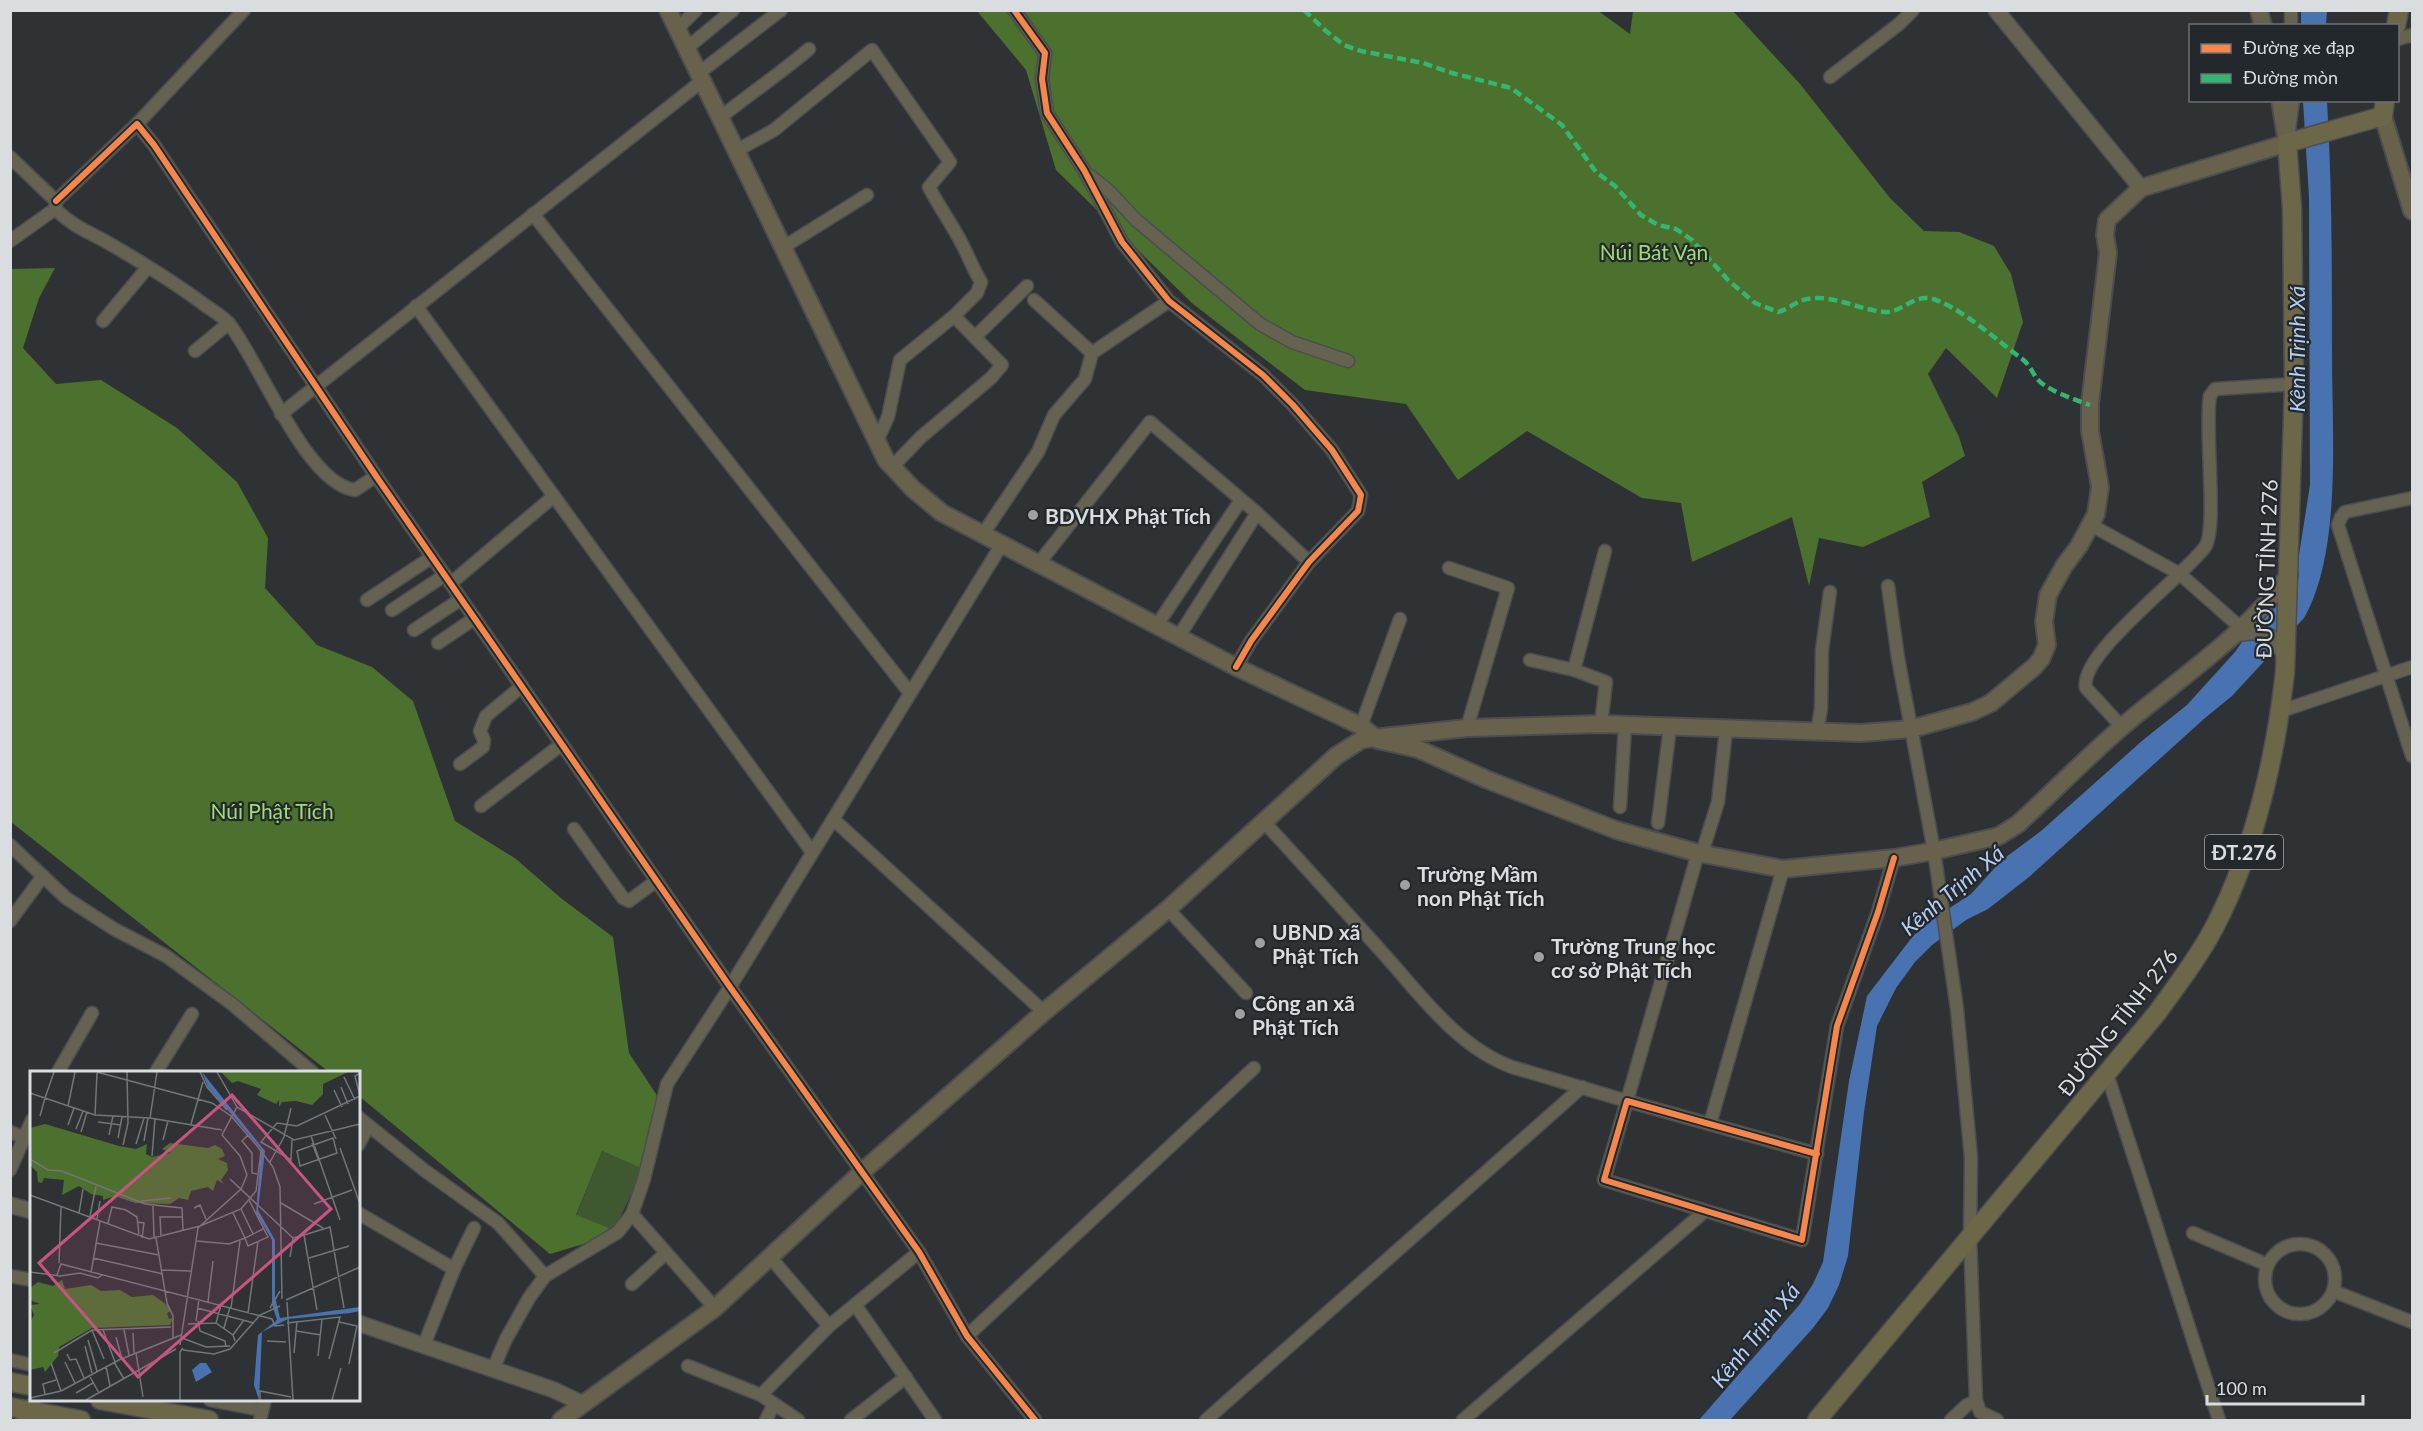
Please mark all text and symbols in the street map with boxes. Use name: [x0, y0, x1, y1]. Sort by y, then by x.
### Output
legend: [2189, 24, 2399, 102]
text: Đường xe đạp: [2243, 36, 2355, 58]
text: Đường mòn: [2243, 66, 2338, 88]
park label: Núi Bát Vạn: [1600, 239, 1708, 264]
water label: Kênh Trịnh Xá: [2283, 285, 2310, 412]
street label: ĐƯỜNG TỈNH 276: [2250, 479, 2282, 659]
place label: BDVHX Phật Tích: [1045, 503, 1211, 528]
marker: BDVHX Phật Tích: [1026, 508, 1040, 522]
park label: Núi Phật Tích: [210, 798, 334, 823]
road number: ĐT.276: [2205, 835, 2283, 869]
water label: Kênh Trịnh Xá: [1895, 839, 2010, 941]
place label: Trường Mầm non Phật Tích: [1417, 861, 1545, 910]
marker: Trường Mầm non Phật Tích: [1398, 878, 1412, 892]
place label: UBND xã Phật Tích: [1272, 919, 1360, 968]
place label: Trường Trung học cơ sở Phật Tích: [1551, 933, 1716, 982]
marker: UBND xã Phật Tích: [1253, 936, 1267, 950]
street label: ĐƯỜNG TỈNH 276: [2052, 943, 2182, 1101]
marker: Trường Trung học cơ sở Phật Tích: [1532, 950, 1546, 964]
place label: Công an xã Phật Tích: [1252, 990, 1355, 1039]
marker: Công an xã Phật Tích: [1233, 1007, 1247, 1021]
inset map: [30, 1071, 360, 1401]
water label: Kênh Trịnh Xá: [1705, 1277, 1806, 1393]
scale bar: [2207, 1368, 2363, 1406]
text: 100 m: [2216, 1377, 2267, 1399]

